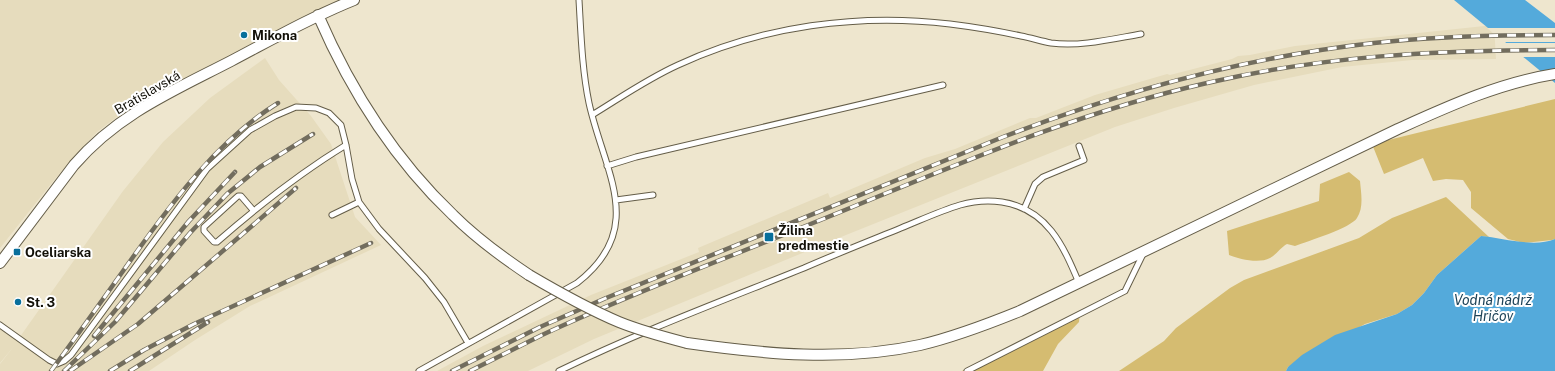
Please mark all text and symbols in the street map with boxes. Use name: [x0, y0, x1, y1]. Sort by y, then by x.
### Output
place label: Mikona: [252, 28, 297, 43]
marker: Mikona: [239, 30, 249, 40]
street label: Bratislavská: [112, 68, 183, 117]
place label: Žilina predmestie: [778, 223, 849, 253]
marker: Žilina predmestie: [763, 231, 775, 243]
place label: Oceliarska: [25, 245, 91, 260]
marker: Oceliarska: [12, 247, 22, 257]
water label: Vodná nádrž Hričov: [1454, 292, 1533, 324]
place label: St. 3: [26, 295, 56, 310]
marker: St. 3: [13, 297, 23, 307]

